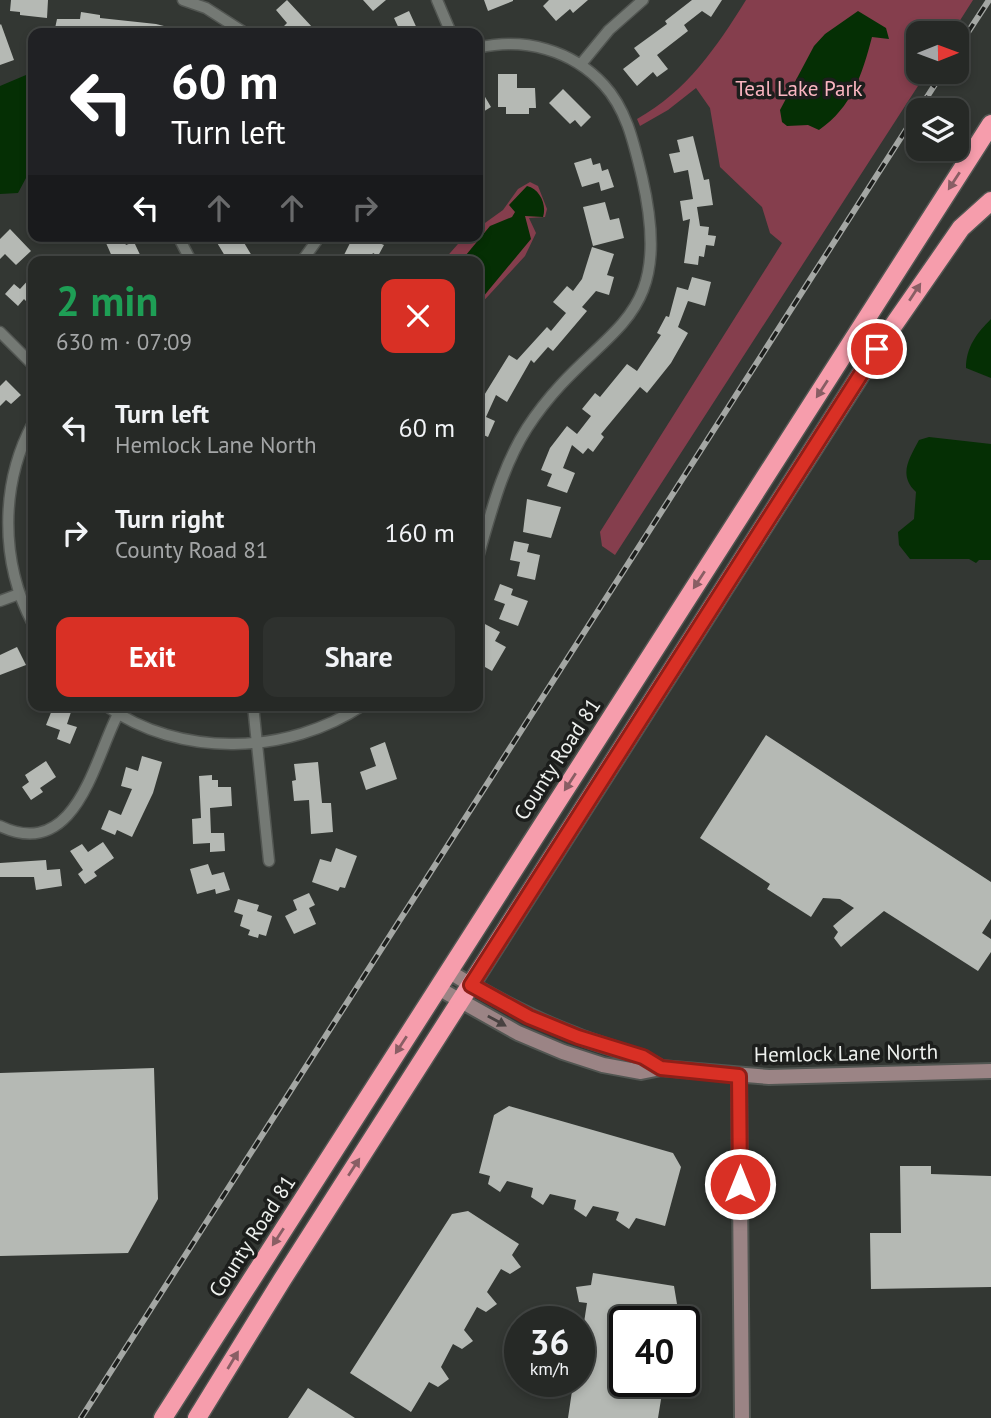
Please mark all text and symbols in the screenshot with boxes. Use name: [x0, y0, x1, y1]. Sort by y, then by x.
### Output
north arrow: [906, 21, 970, 84]
map controls: [906, 21, 969, 161]
text: 60 m: [171, 49, 278, 113]
icon: left: [56, 56, 147, 147]
park label: Teal Lake Park: [735, 75, 863, 102]
button: layers: [906, 98, 969, 161]
text: Turn left: [171, 111, 286, 153]
one-way arrow: [948, 172, 961, 191]
icon: left: [127, 189, 165, 227]
icon: ahead: [200, 189, 238, 227]
icon: ahead: [273, 189, 311, 227]
icon: right: [346, 189, 384, 227]
text: 2 min: [56, 273, 158, 328]
button: close: [381, 279, 455, 353]
one-way arrow: [908, 282, 921, 302]
pin: [847, 319, 907, 379]
text: 630 m · 07:09: [56, 327, 192, 356]
icon: arrive: [858, 330, 896, 368]
one-way arrow: [815, 379, 828, 399]
text: Turn left: [115, 397, 209, 430]
icon: left: [56, 409, 94, 447]
text: 60 m: [399, 411, 455, 444]
text: Hemlock Lane North: [115, 430, 317, 459]
text: Turn right: [115, 502, 224, 535]
icon: right: [56, 514, 94, 552]
text: 160 m: [384, 516, 455, 549]
text: County Road 81: [115, 535, 268, 564]
one-way arrow: [692, 571, 705, 590]
button: Exit: [56, 617, 249, 697]
button: Share: [263, 617, 455, 697]
street label: County Road 81: [508, 693, 606, 825]
one-way arrow: [563, 772, 576, 791]
one-way arrow: [487, 1016, 507, 1027]
one-way arrow: [395, 1036, 408, 1055]
street label: Hemlock Lane North: [754, 1038, 938, 1068]
position arrow: [703, 1147, 777, 1221]
one-way arrow: [347, 1157, 360, 1177]
street label: County Road 81: [203, 1170, 301, 1302]
one-way arrow: [272, 1227, 285, 1247]
speed limit sign: 40: [609, 1306, 700, 1397]
text: 36: [530, 1319, 569, 1365]
one-way arrow: [227, 1350, 239, 1369]
text: km/h: [530, 1357, 569, 1380]

